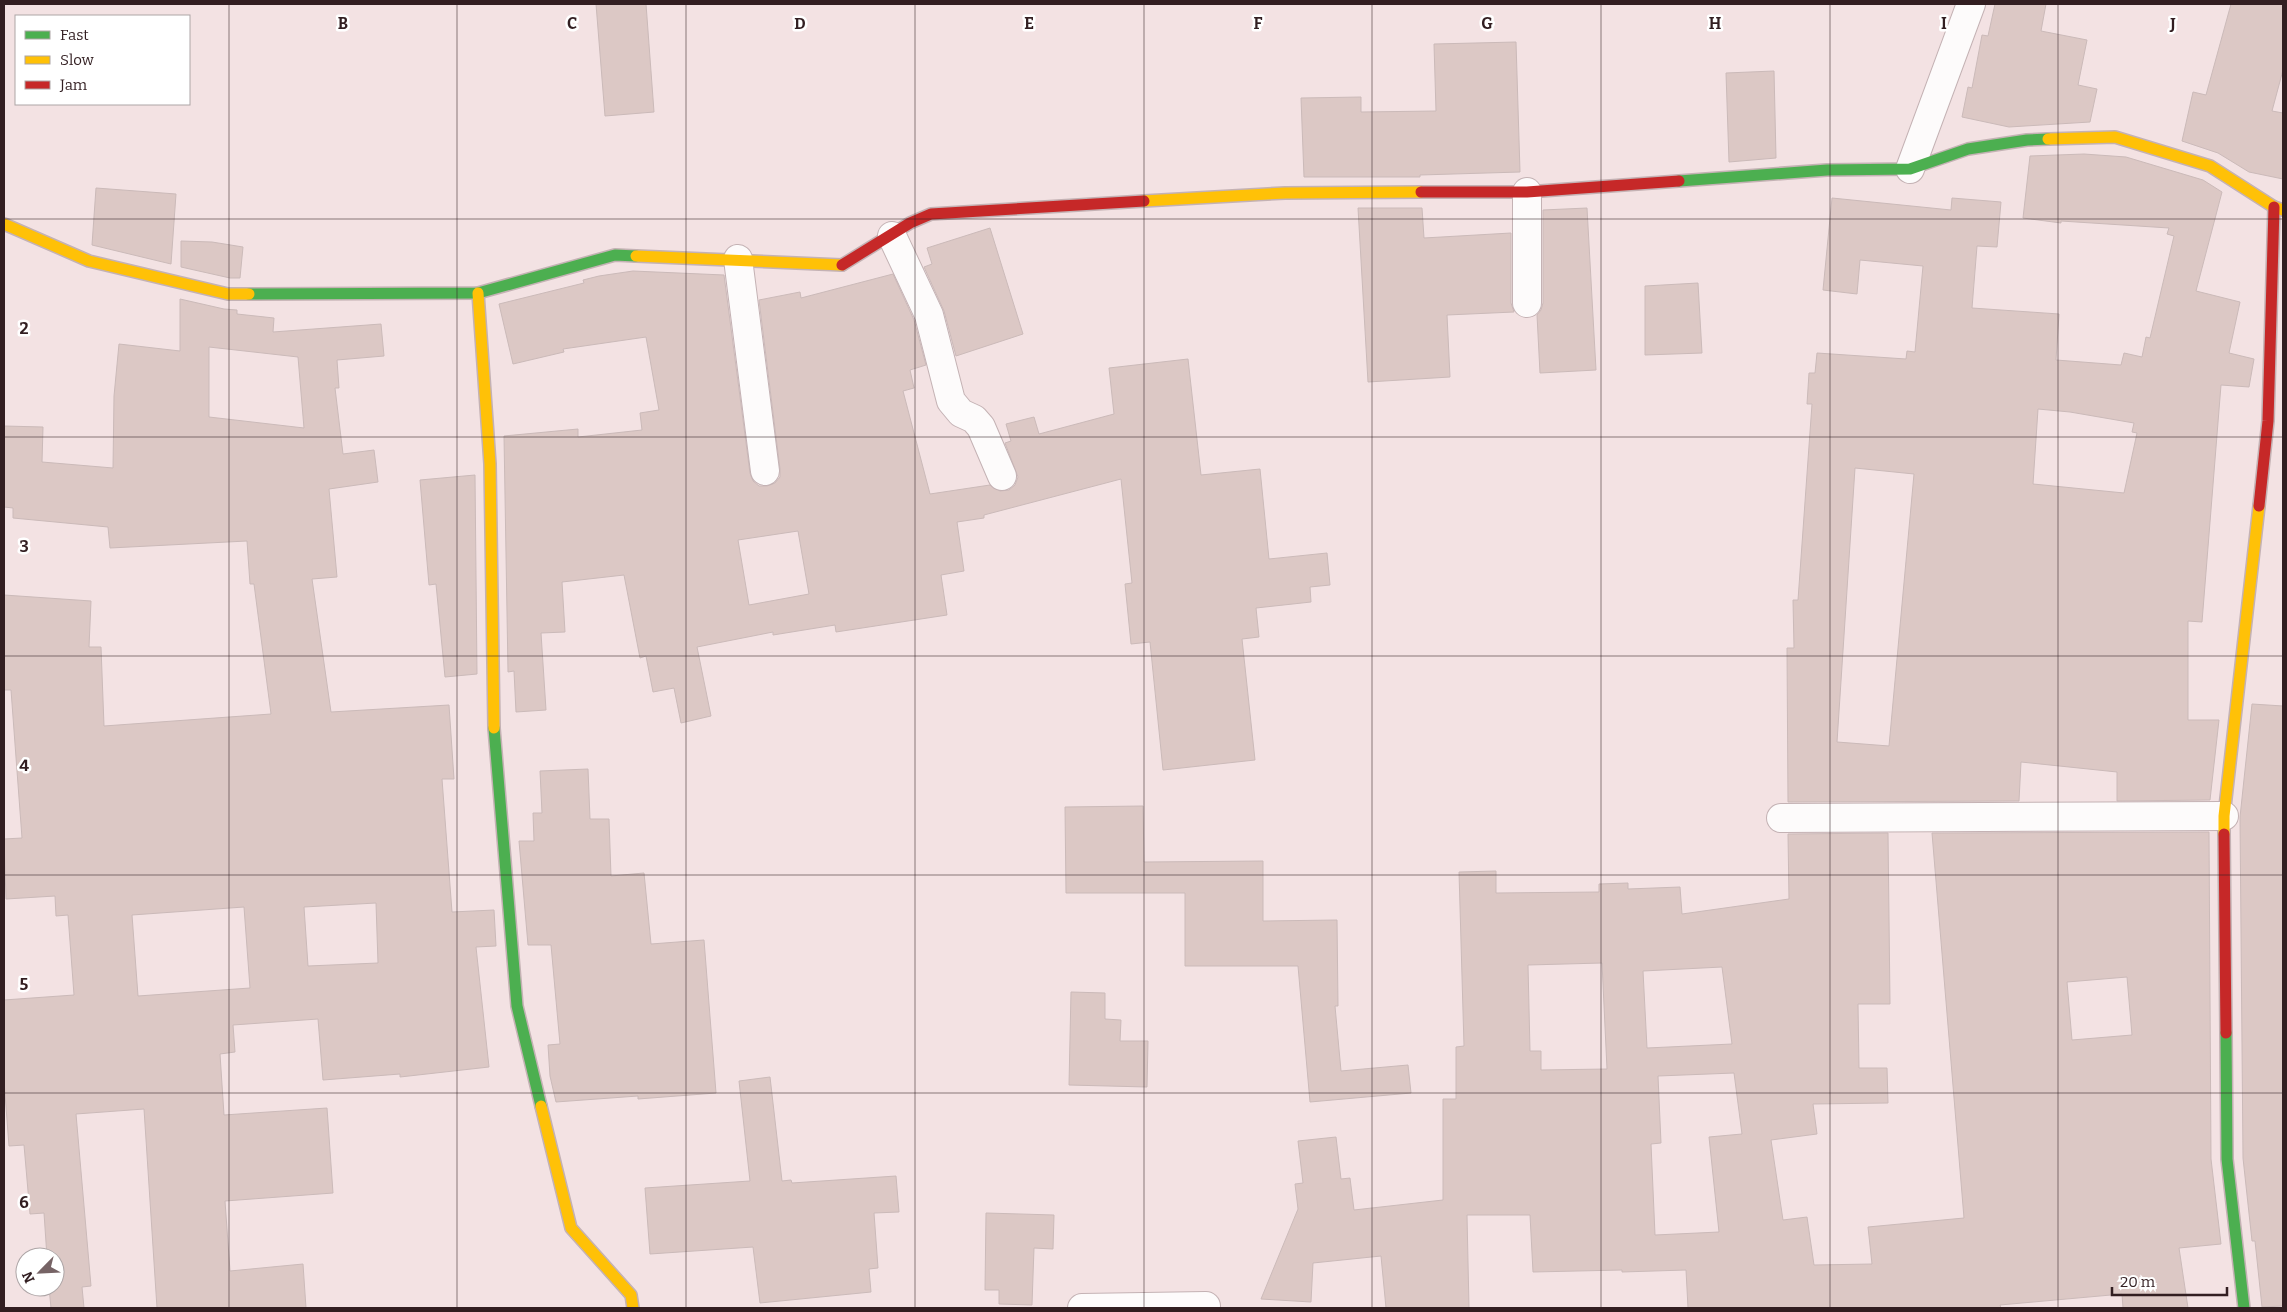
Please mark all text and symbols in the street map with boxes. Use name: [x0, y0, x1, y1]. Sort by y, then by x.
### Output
text: B: [338, 14, 348, 33]
text: C: [567, 14, 577, 33]
text: D: [794, 14, 806, 33]
text: E: [1024, 14, 1034, 33]
text: F: [1254, 14, 1263, 33]
text: G: [1481, 14, 1493, 33]
text: H: [1709, 14, 1722, 33]
text: I: [1941, 14, 1947, 33]
text: J: [2169, 14, 2176, 33]
legend: [15, 15, 190, 105]
text: Fast: [60, 26, 89, 44]
text: Slow: [60, 51, 95, 69]
text: Jam: [59, 76, 88, 94]
text: 2: [19, 319, 29, 338]
text: 3: [19, 537, 29, 556]
text: 4: [19, 756, 29, 775]
text: 5: [20, 975, 29, 994]
text: 6: [19, 1193, 29, 1212]
north arrow: [15, 1247, 65, 1297]
scale bar: [2112, 1264, 2227, 1296]
text: N: [19, 1269, 39, 1285]
text: 20 m: [2120, 1273, 2156, 1291]

